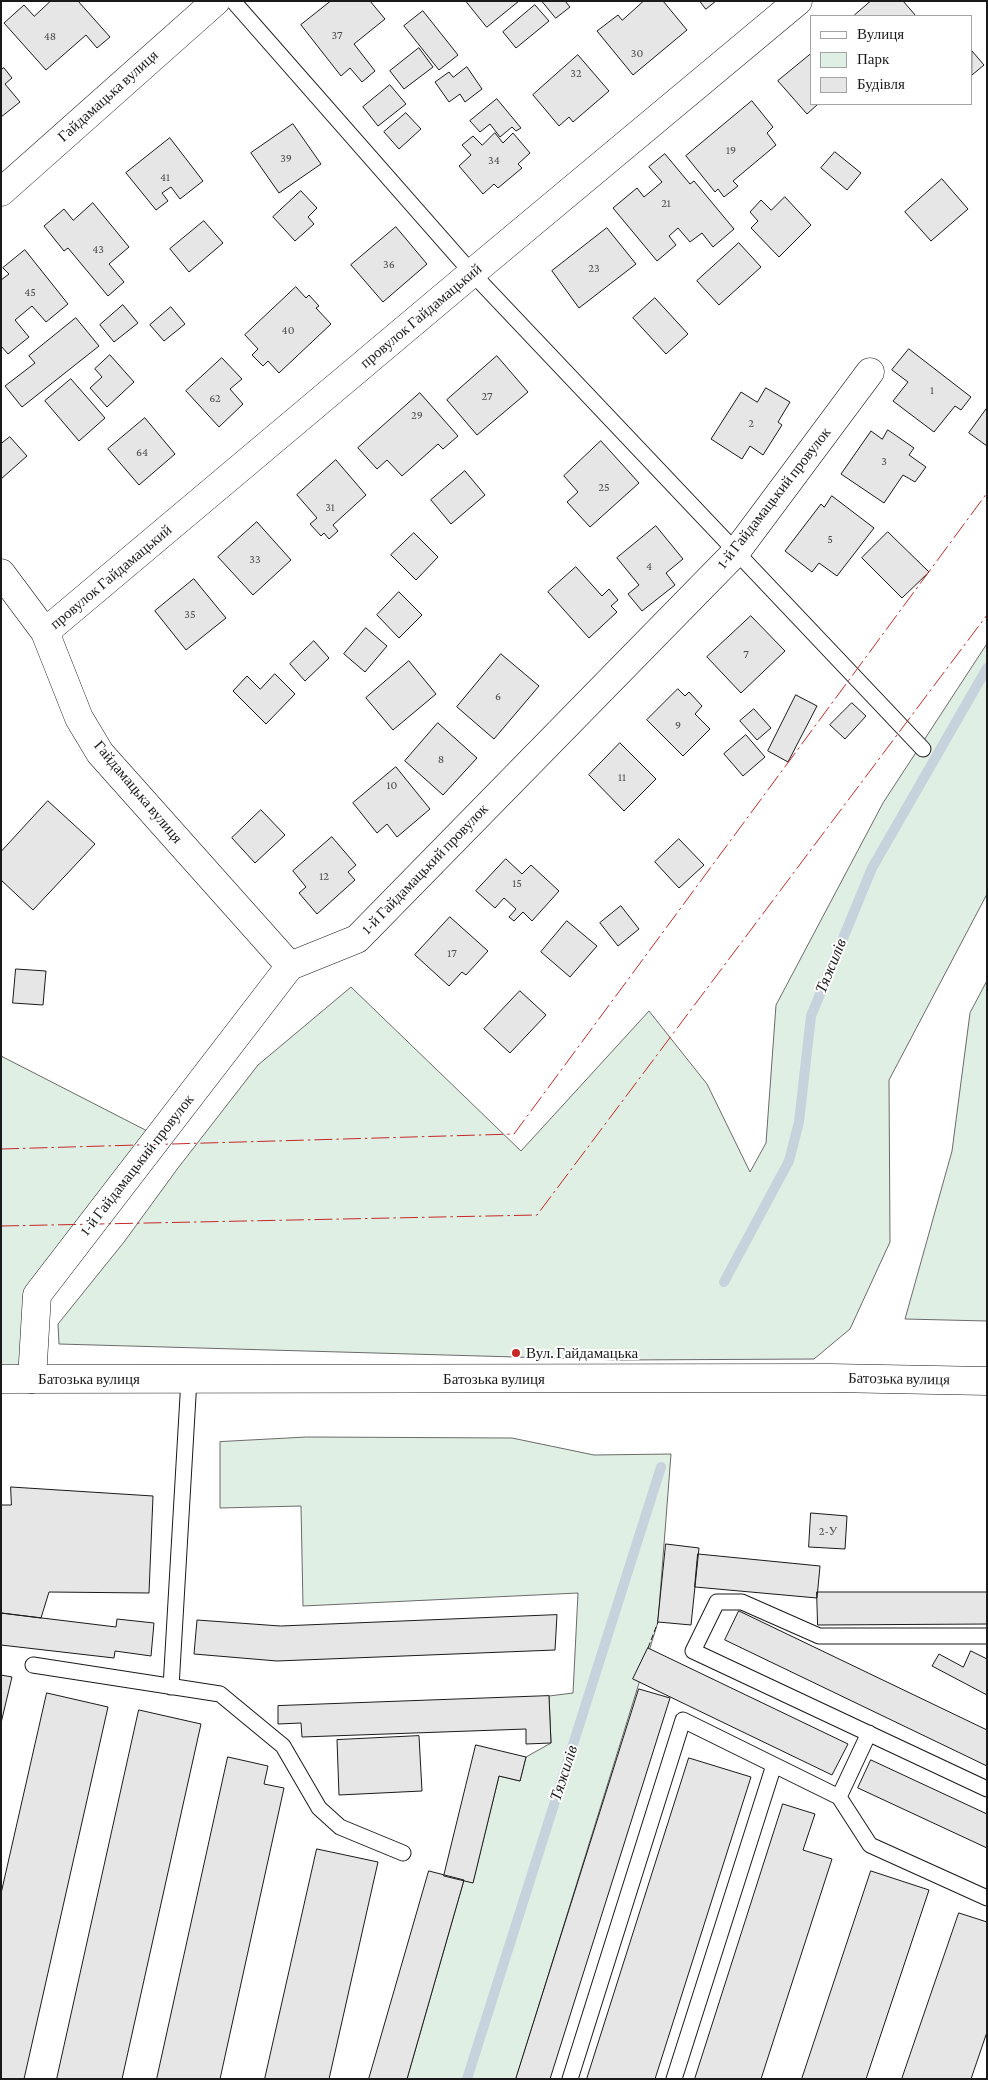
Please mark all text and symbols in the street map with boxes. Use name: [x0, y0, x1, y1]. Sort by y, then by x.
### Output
legend: [810, 15, 973, 105]
text: Вулиця: [857, 26, 904, 42]
house number: 37: [331, 28, 343, 42]
house number: 48: [44, 29, 56, 43]
street label: Гайдамацька вулиця: [54, 46, 162, 146]
house number: 30: [631, 46, 643, 60]
text: Парк: [857, 51, 889, 67]
house number: 32: [570, 66, 582, 80]
text: Будівля: [857, 76, 905, 92]
house number: 19: [726, 143, 736, 157]
house number: 39: [280, 151, 292, 165]
house number: 34: [488, 153, 500, 167]
house number: 41: [160, 170, 170, 184]
house number: 21: [661, 196, 671, 210]
house number: 43: [92, 242, 104, 256]
house number: 36: [383, 257, 395, 271]
street label: провулок Гайдамацький: [357, 260, 485, 372]
house number: 23: [588, 261, 600, 275]
house number: 45: [24, 285, 36, 299]
house number: 40: [282, 323, 294, 337]
house number: 1: [930, 383, 934, 397]
house number: 27: [481, 389, 493, 403]
house number: 62: [209, 391, 221, 405]
house number: 29: [411, 408, 423, 422]
house number: 2: [748, 416, 754, 430]
street label: 1-й Гайдамацький провулок: [713, 424, 835, 572]
house number: 64: [136, 445, 148, 459]
house number: 3: [881, 454, 887, 468]
house number: 25: [598, 480, 610, 494]
house number: 31: [325, 500, 335, 514]
street label: провулок Гайдамацький: [47, 521, 175, 633]
house number: 5: [827, 532, 833, 546]
house number: 33: [249, 552, 261, 566]
house number: 4: [646, 559, 652, 573]
house number: 35: [184, 607, 196, 621]
house number: 7: [743, 647, 749, 661]
house number: 6: [495, 689, 501, 703]
house number: 9: [675, 718, 681, 732]
street label: Гайдамацька вулиця: [90, 737, 186, 847]
house number: 8: [438, 752, 444, 766]
house number: 11: [618, 770, 626, 784]
house number: 10: [387, 778, 397, 792]
street label: 1-й Гайдамацький провулок: [358, 800, 492, 938]
house number: 12: [319, 869, 329, 883]
house number: 15: [512, 876, 522, 890]
water label: Тяжилів: [811, 936, 851, 996]
house number: 17: [447, 946, 457, 960]
street label: 1-й Гайдамацький провулок: [76, 1091, 198, 1239]
place label: Вул. Гайдамацька: [526, 1344, 638, 1362]
marker: Вул. Гайдамацька: [510, 1347, 522, 1359]
street label: Батозька вулиця: [848, 1369, 950, 1389]
street label: Батозька вулиця: [38, 1370, 140, 1388]
street label: Батозька вулиця: [443, 1370, 545, 1388]
house number: 2-У: [819, 1524, 837, 1538]
water label: Тяжилів: [546, 1743, 582, 1803]

